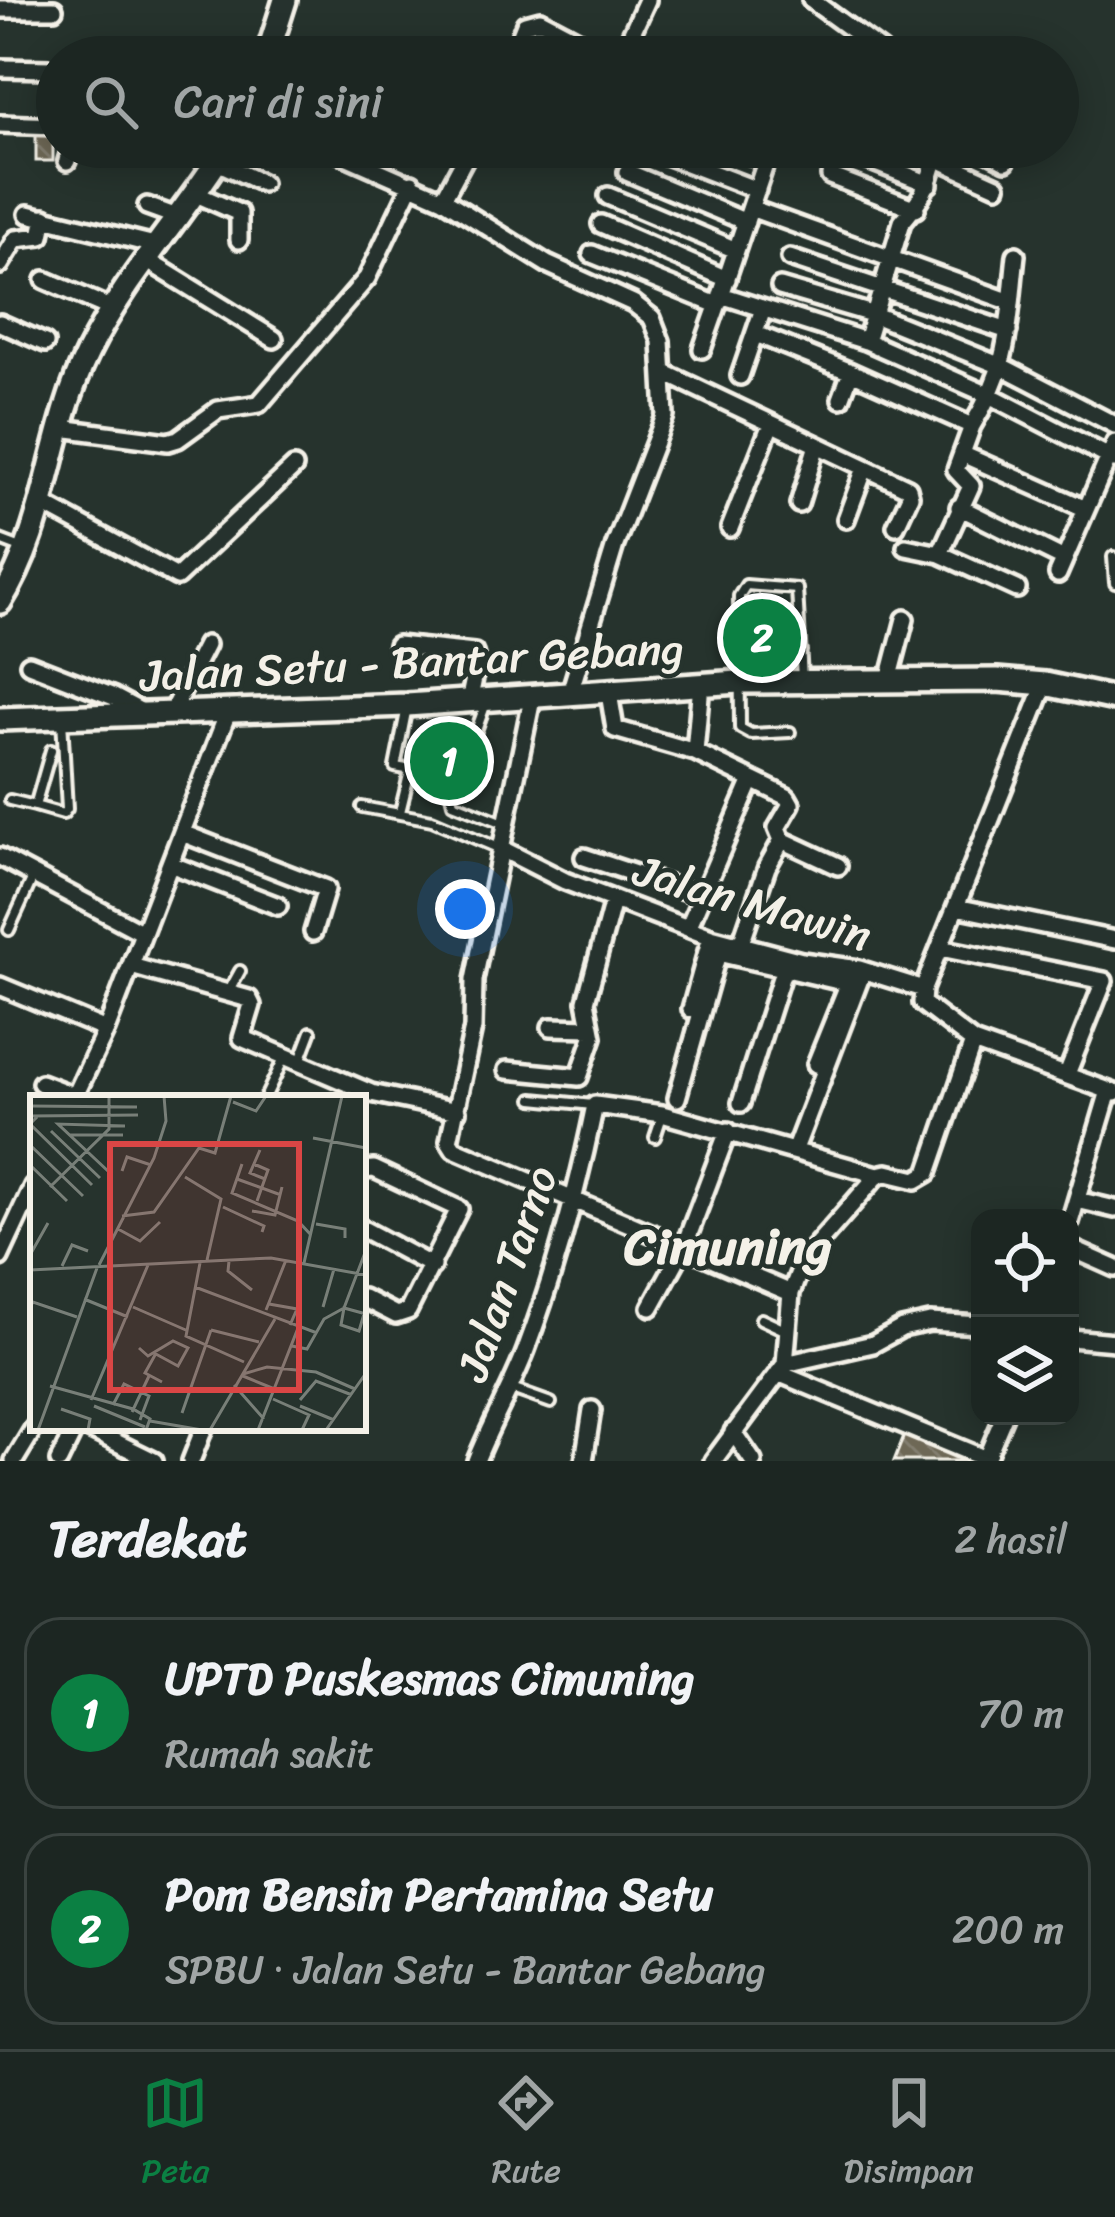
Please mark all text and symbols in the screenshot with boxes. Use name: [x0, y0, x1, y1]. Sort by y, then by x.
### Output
search box: [36, 36, 1079, 168]
text: Cari di sini: [174, 62, 383, 142]
icon: search: [78, 69, 144, 135]
pin: 2: [723, 593, 801, 683]
street label: Jalan Setu - Bantar Gebang: [136, 608, 686, 716]
pin: 1: [410, 716, 488, 806]
street label: Jalan Mawin: [623, 830, 881, 975]
your location: [435, 879, 495, 939]
inset map: [30, 1095, 366, 1431]
street label: Jalan Tarno: [432, 1155, 581, 1394]
district label: Cimuning: [623, 1202, 832, 1292]
map controls: [971, 1209, 1079, 1425]
button: locate: [971, 1209, 1079, 1317]
button: layers: [971, 1317, 1079, 1425]
text: Terdekat: [48, 1494, 247, 1584]
text: 2 hasil: [955, 1505, 1067, 1574]
text: UPTD Puskesmas Cimuning: [165, 1639, 695, 1719]
text: 1: [82, 1679, 98, 1748]
text: 70 m: [977, 1679, 1064, 1748]
text: Rumah sakit: [165, 1719, 374, 1788]
text: Pom Bensin Pertamina Setu: [165, 1855, 713, 1935]
text: 2: [79, 1895, 101, 1964]
text: 200 m: [952, 1895, 1064, 1964]
text: SPBU · Jalan Setu - Bantar Gebang: [165, 1935, 766, 2004]
tab: Peta: [141, 2070, 209, 2200]
tab: Rute: [492, 2070, 561, 2200]
tab: Disimpan: [843, 2070, 974, 2200]

